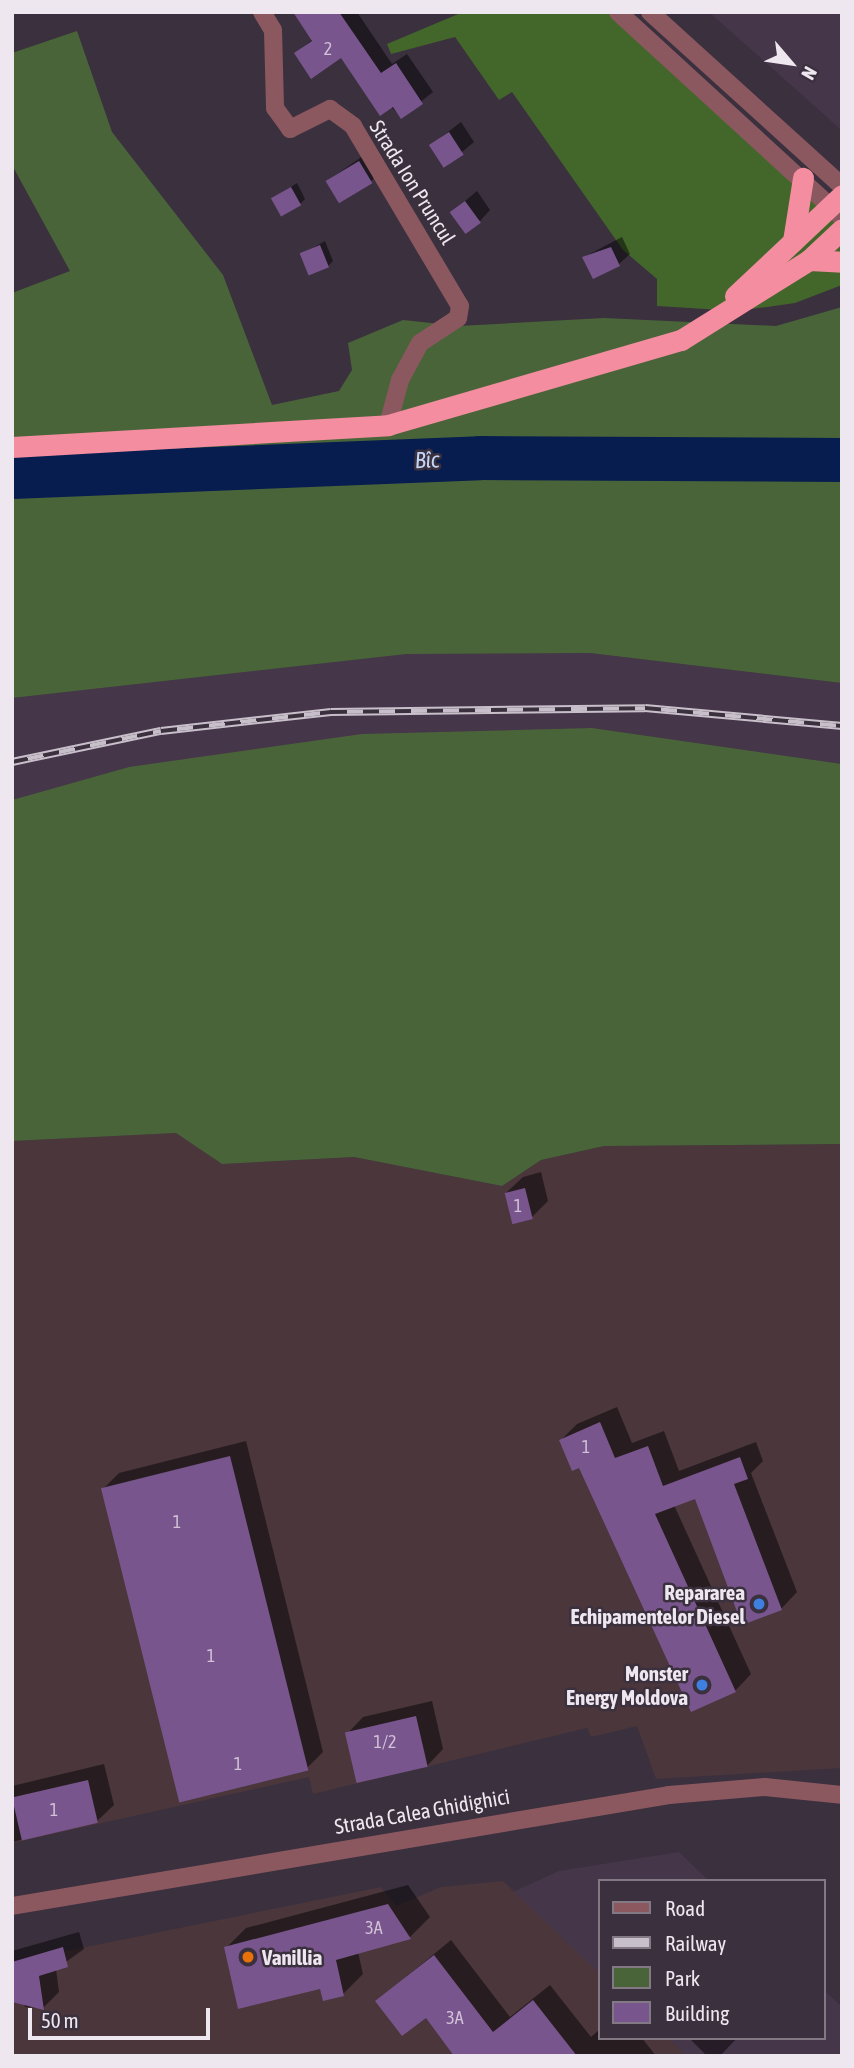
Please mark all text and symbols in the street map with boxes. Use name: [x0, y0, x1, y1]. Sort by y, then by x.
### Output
north arrow: [756, 28, 826, 98]
house number: 2: [324, 38, 332, 60]
text: N: [797, 63, 822, 83]
street label: Strada Ion Pruncul: [365, 115, 461, 249]
water label: Bîc: [414, 446, 440, 474]
house number: 1: [514, 1195, 522, 1217]
house number: 1: [582, 1436, 590, 1458]
house number: 1: [173, 1511, 181, 1533]
place label: Repararea Echipamentelor Diesel: [570, 1579, 745, 1629]
marker: Repararea Echipamentelor Diesel: [751, 1596, 767, 1612]
house number: 1: [207, 1645, 215, 1667]
place label: Monster Energy Moldova: [566, 1660, 688, 1710]
marker: Monster Energy Moldova: [694, 1677, 710, 1693]
house number: 1/2: [373, 1731, 397, 1753]
house number: 1: [234, 1753, 242, 1775]
street label: Strada Calea Ghidighici: [332, 1783, 512, 1839]
house number: 1: [50, 1799, 58, 1821]
legend: [598, 1879, 826, 2040]
text: Road: [665, 1896, 705, 1920]
house number: 3A: [365, 1917, 383, 1939]
text: Railway: [665, 1931, 726, 1955]
place label: Vanillia: [262, 1944, 322, 1970]
marker: Vanillia: [240, 1949, 256, 1965]
text: Park: [665, 1966, 700, 1990]
scale bar: [32, 1994, 214, 2038]
text: Building: [665, 2001, 729, 2025]
house number: 3A: [446, 2007, 464, 2029]
text: 50 m: [41, 2008, 79, 2032]

